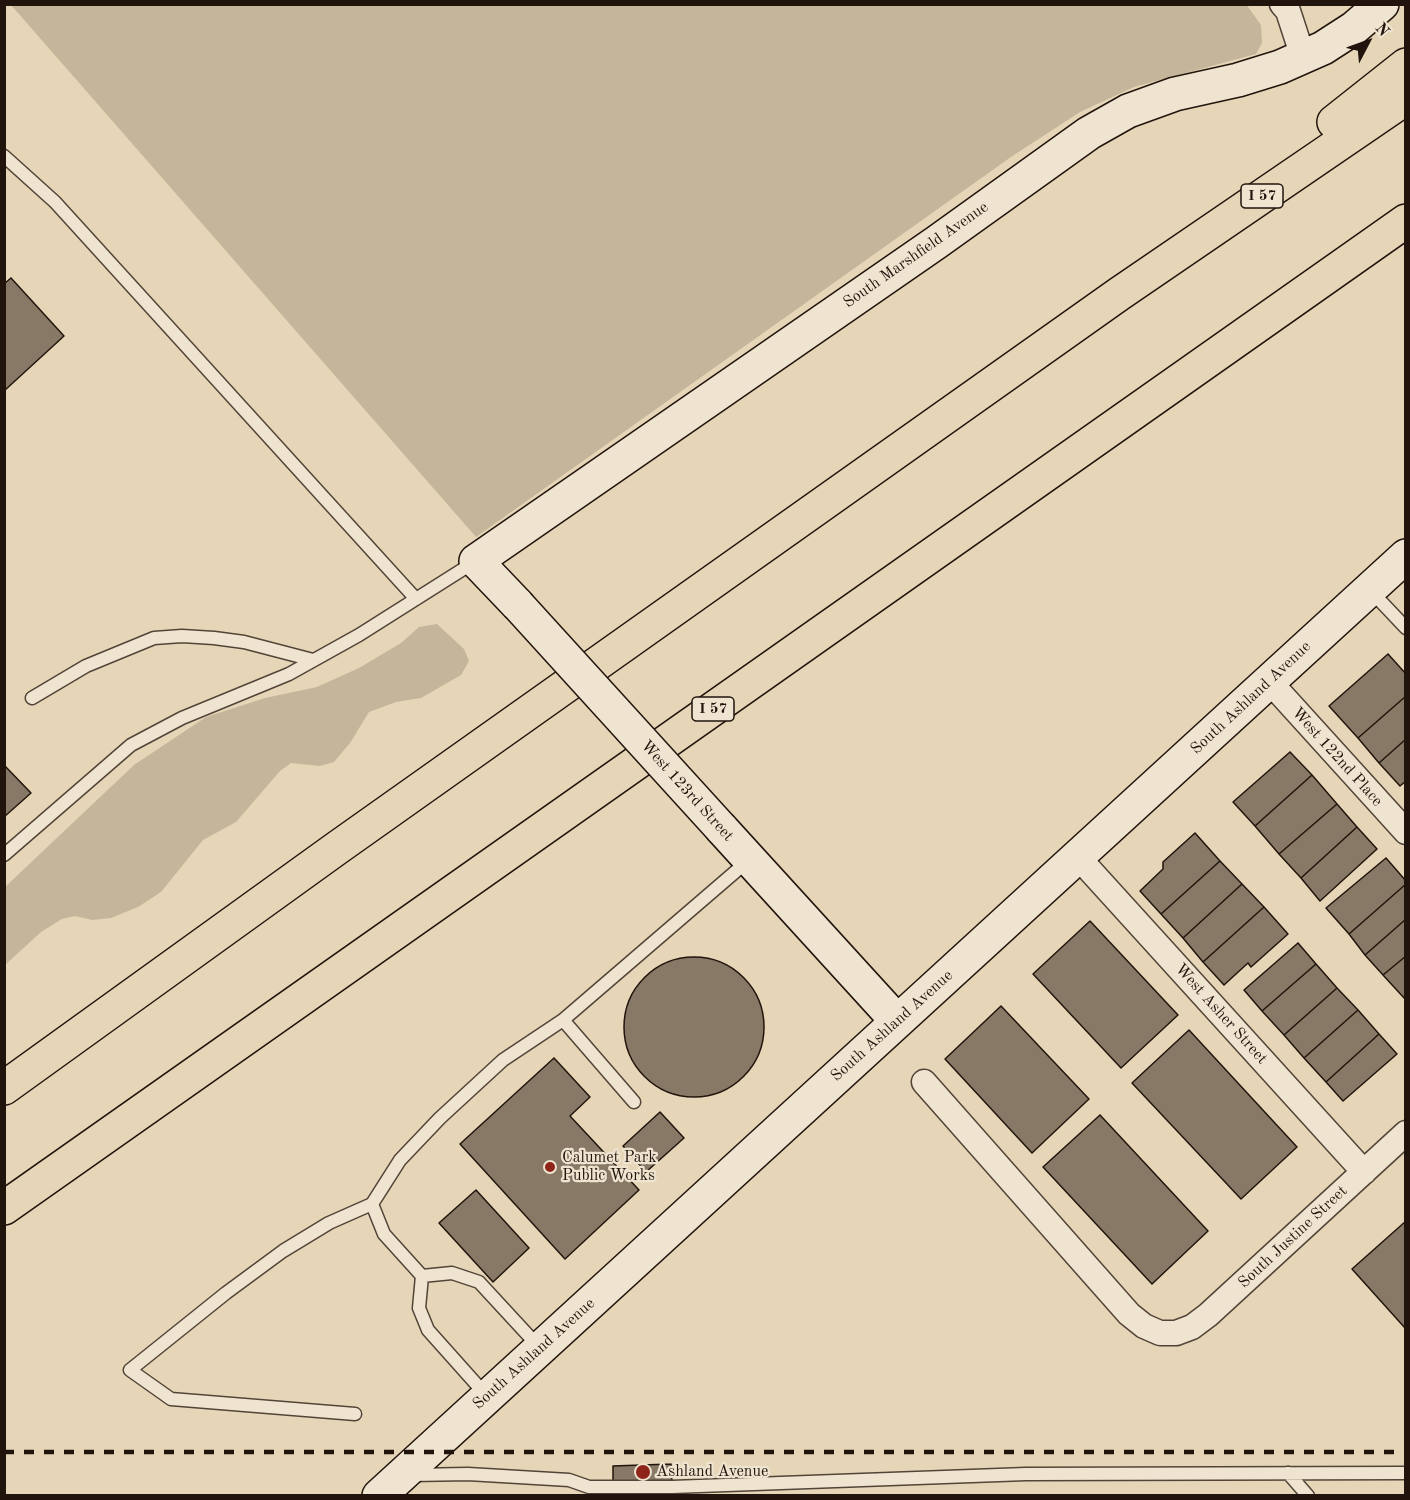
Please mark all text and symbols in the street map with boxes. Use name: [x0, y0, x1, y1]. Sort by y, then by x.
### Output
north arrow: [1338, 12, 1398, 72]
text: N: [1372, 20, 1392, 40]
road number: I 57: [1241, 184, 1283, 208]
street label: South Marshfield Avenue: [840, 198, 992, 312]
street label: South Ashland Avenue: [1187, 637, 1315, 759]
road number: I 57: [692, 697, 734, 721]
street label: West 122nd Place: [1287, 704, 1387, 810]
street label: West 123rd Street: [637, 736, 737, 846]
street label: West Asher Street: [1171, 960, 1271, 1068]
street label: South Ashland Avenue: [827, 966, 957, 1086]
place label: Calumet Park Public Works: [562, 1148, 657, 1186]
marker: Calumet Park Public Works: [543, 1160, 557, 1174]
street label: South Justine Street: [1234, 1182, 1352, 1292]
street label: South Ashland Avenue: [469, 1294, 599, 1414]
place label: Ashland Avenue: [656, 1462, 768, 1482]
marker: Ashland Avenue: [634, 1463, 652, 1481]

